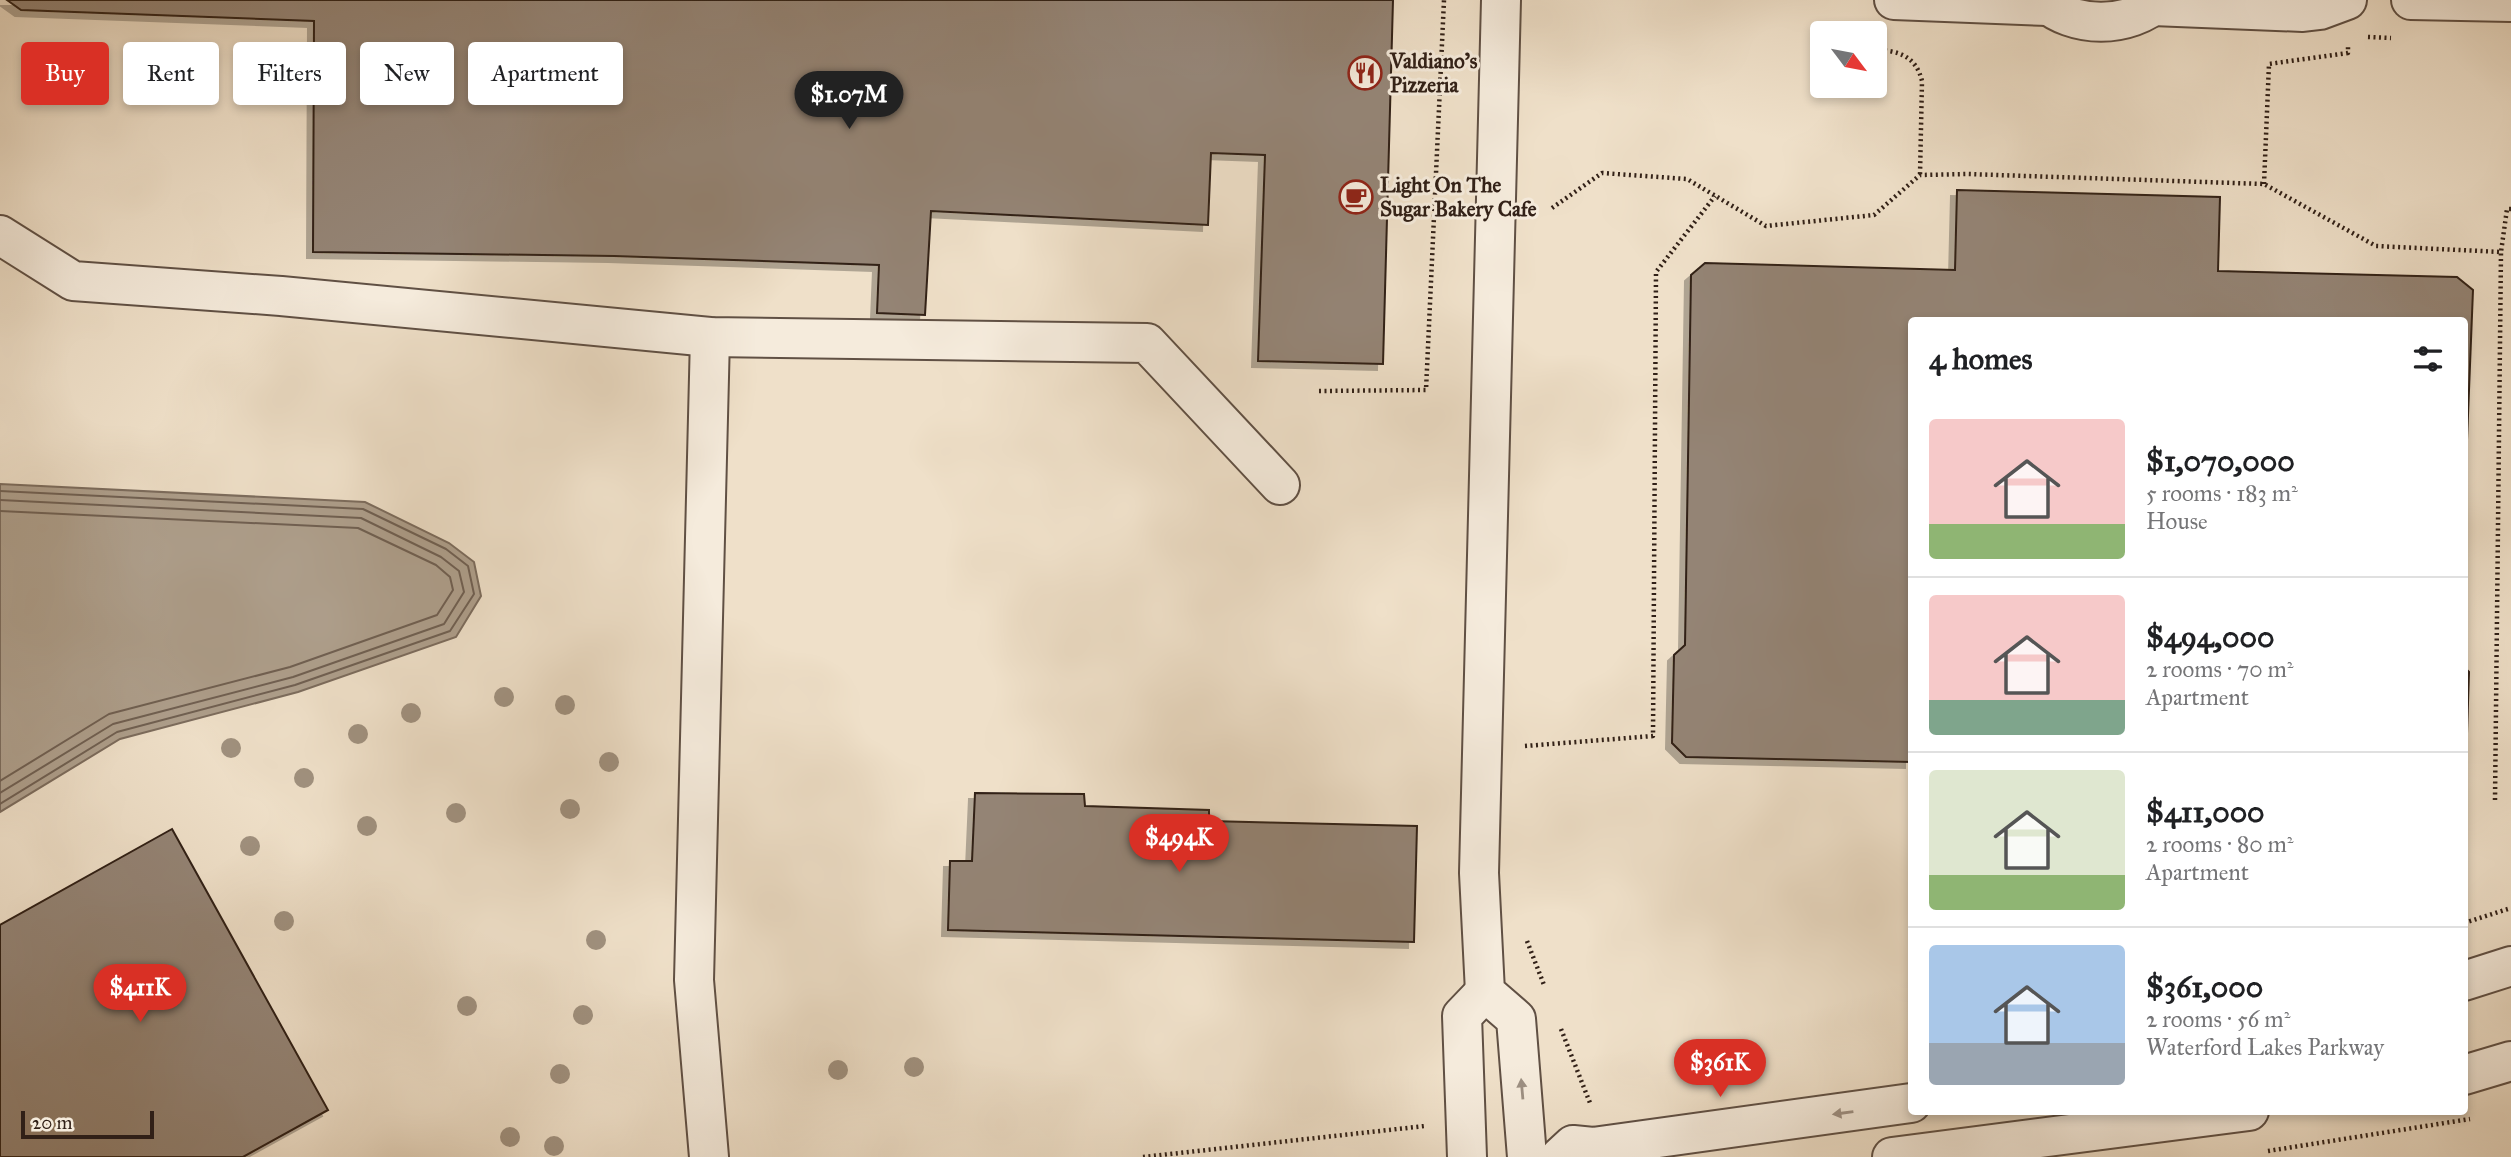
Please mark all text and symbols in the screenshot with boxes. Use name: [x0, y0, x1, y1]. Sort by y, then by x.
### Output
north arrow: [1810, 21, 1886, 98]
map controls: [1810, 21, 1887, 98]
chip: Buy: [21, 42, 109, 105]
chip: Rent: [123, 42, 219, 105]
chip: Filters: [233, 42, 346, 105]
chip: New: [360, 42, 454, 105]
chip: Apartment: [468, 42, 623, 105]
place label: Valdiano's Pizzeria: [1389, 48, 1478, 98]
restaurant icon: Valdiano's Pizzeria: [1346, 54, 1384, 92]
pin: $1.07M: [792, 72, 906, 131]
text: $1.07M: [810, 80, 888, 108]
place label: Light On The Sugar Bakery Cafe: [1380, 172, 1537, 222]
cafe icon: Light On The Sugar Bakery Cafe: [1337, 178, 1375, 216]
icon: filters: [2409, 340, 2447, 378]
text: 4 homes: [1929, 341, 2033, 377]
text: $1,070,000: [2146, 443, 2295, 479]
icon: home: [1985, 447, 2069, 531]
text: 5 rooms · 183 m²: [2146, 479, 2298, 507]
text: House: [2146, 507, 2208, 535]
text: $494,000: [2146, 619, 2274, 655]
icon: home: [1985, 623, 2069, 707]
text: 2 rooms · 70 m²: [2146, 655, 2294, 683]
text: Apartment: [2146, 683, 2249, 711]
text: $411,000: [2146, 794, 2265, 830]
icon: home: [1985, 798, 2069, 882]
pin: $494K: [1130, 814, 1228, 874]
text: $494K: [1145, 823, 1213, 851]
text: 2 rooms · 80 m²: [2146, 830, 2293, 858]
text: Apartment: [2146, 858, 2249, 886]
pin: $411K: [91, 964, 189, 1024]
text: $361,000: [2146, 969, 2263, 1005]
text: $411K: [109, 973, 171, 1001]
icon: home: [1985, 973, 2069, 1057]
text: 2 rooms · 56 m²: [2146, 1005, 2290, 1033]
text: Waterford Lakes Parkway: [2146, 1033, 2384, 1061]
pin: $361K: [1671, 1040, 1769, 1099]
text: $361K: [1690, 1048, 1750, 1076]
one-way arrow: [1517, 1078, 1528, 1100]
one-way arrow: [1832, 1107, 1854, 1118]
scale bar: [21, 1108, 154, 1140]
text: 20 m: [32, 1111, 73, 1134]

